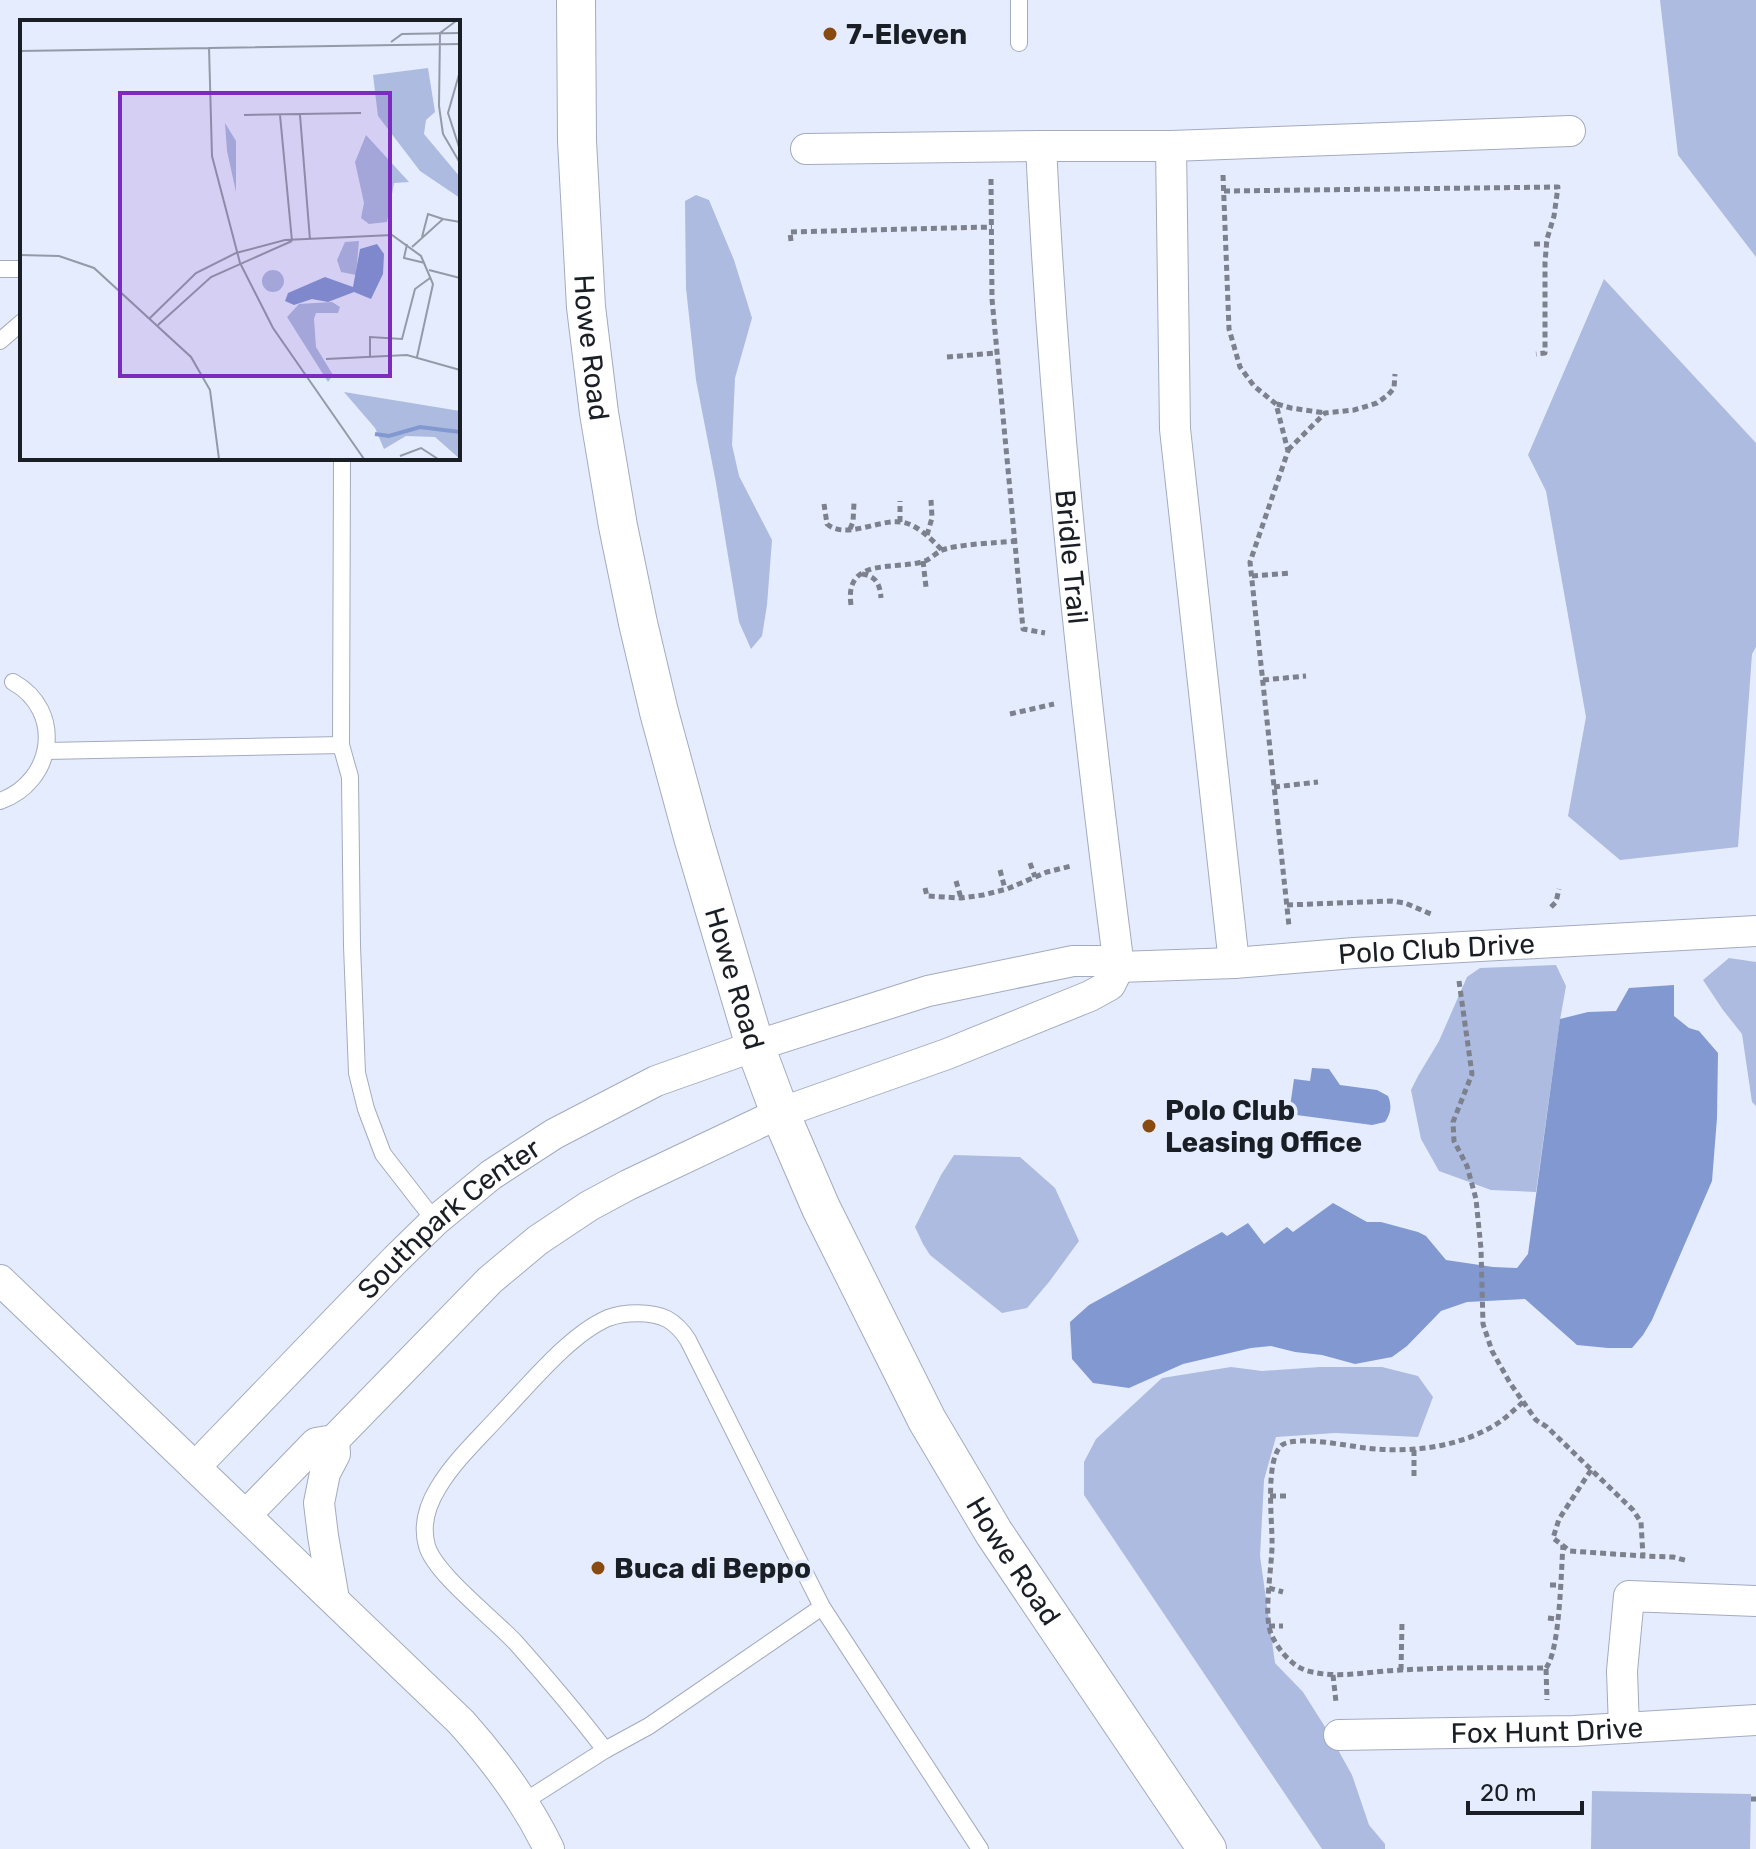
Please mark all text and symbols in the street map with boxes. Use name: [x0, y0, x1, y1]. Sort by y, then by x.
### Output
place label: 7-Eleven: [846, 18, 967, 51]
inset map: [20, 20, 460, 460]
marker: 7-Eleven: [821, 25, 839, 43]
street label: Howe Road: [567, 274, 616, 422]
street label: Bridle Trail: [1048, 488, 1094, 626]
street label: Howe Road: [698, 903, 771, 1053]
street label: Polo Club Drive: [1337, 927, 1536, 971]
place label: Polo Club Leasing Office: [1165, 1094, 1362, 1159]
marker: Polo Club Leasing Office: [1140, 1117, 1158, 1135]
street label: Southpark Center: [351, 1131, 547, 1306]
street label: Howe Road: [959, 1491, 1067, 1632]
place label: Buca di Beppo: [614, 1552, 811, 1585]
marker: Buca di Beppo: [589, 1559, 607, 1577]
street label: Fox Hunt Drive: [1450, 1711, 1644, 1750]
scale bar: [1468, 1765, 1582, 1815]
text: 20 m: [1480, 1779, 1537, 1807]

